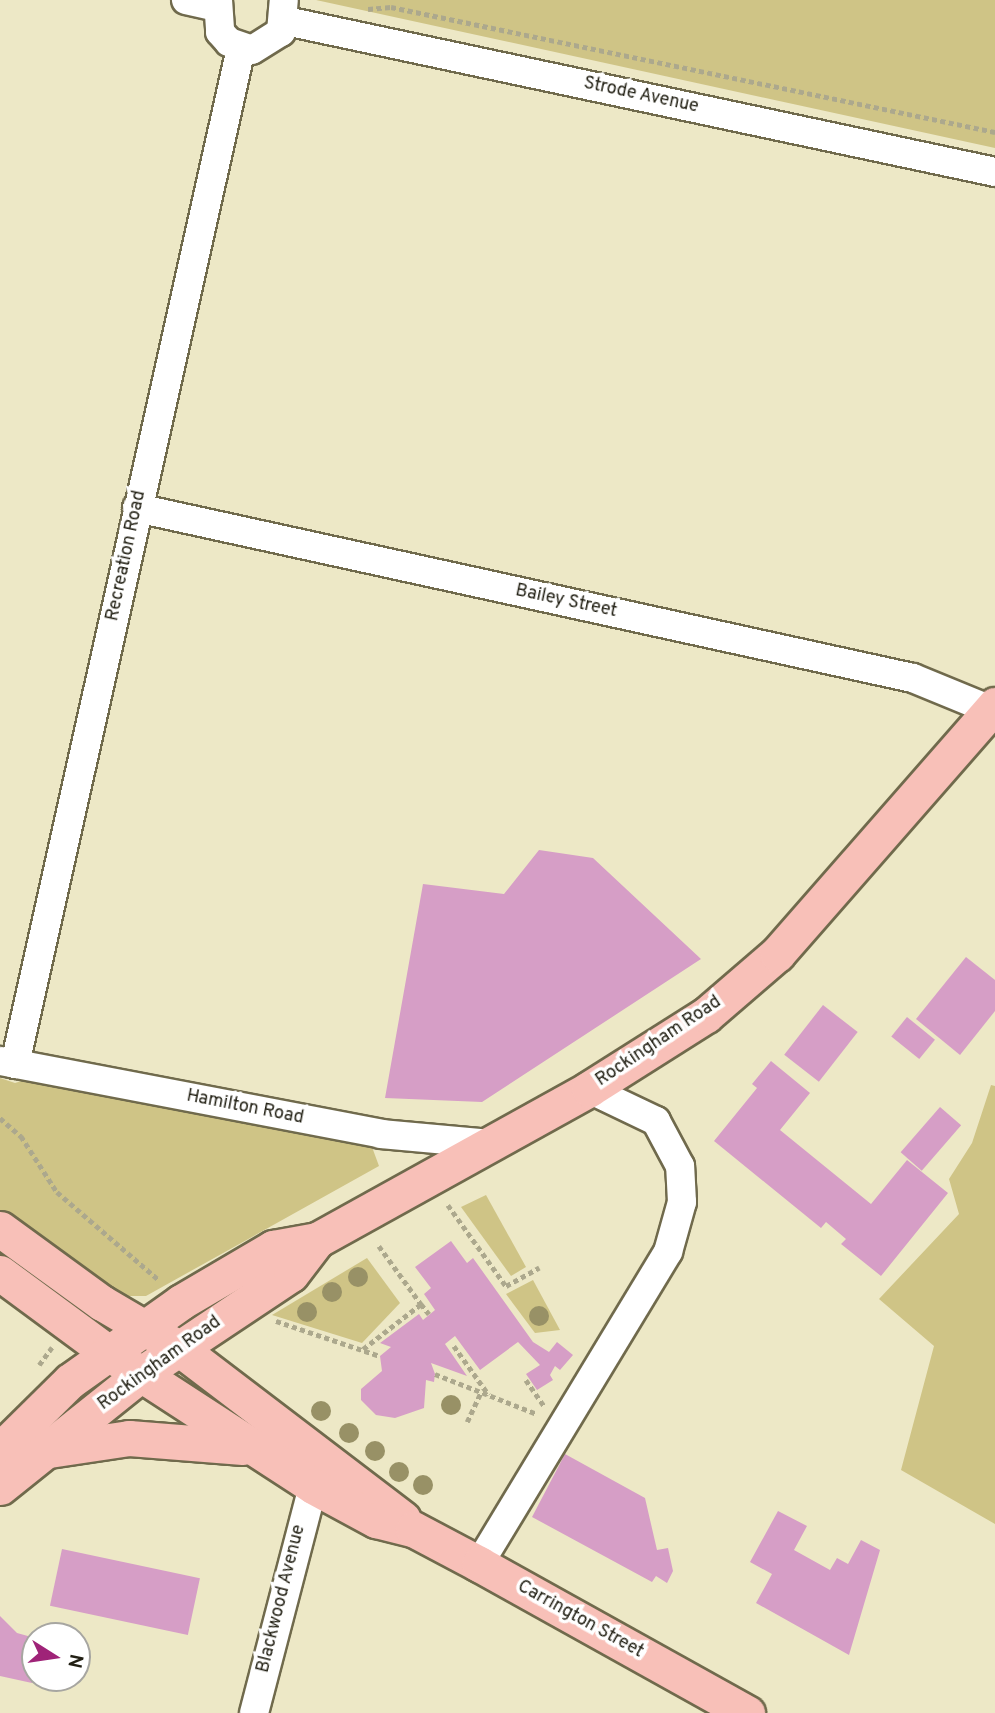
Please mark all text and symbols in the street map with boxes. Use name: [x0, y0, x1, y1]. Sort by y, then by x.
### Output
street label: Strode Avenue: [581, 73, 701, 119]
street label: Recreation Road: [103, 489, 151, 623]
street label: Bailey Street: [513, 581, 619, 623]
street label: Rockingham Road: [592, 992, 726, 1092]
street label: Hamilton Road: [185, 1086, 305, 1130]
street label: Rockingham Road: [94, 1312, 226, 1416]
street label: Blackwood Avenue: [253, 1522, 311, 1676]
street label: Carrington Street: [513, 1576, 647, 1664]
north arrow: [21, 1622, 91, 1692]
text: N: [61, 1652, 88, 1670]

